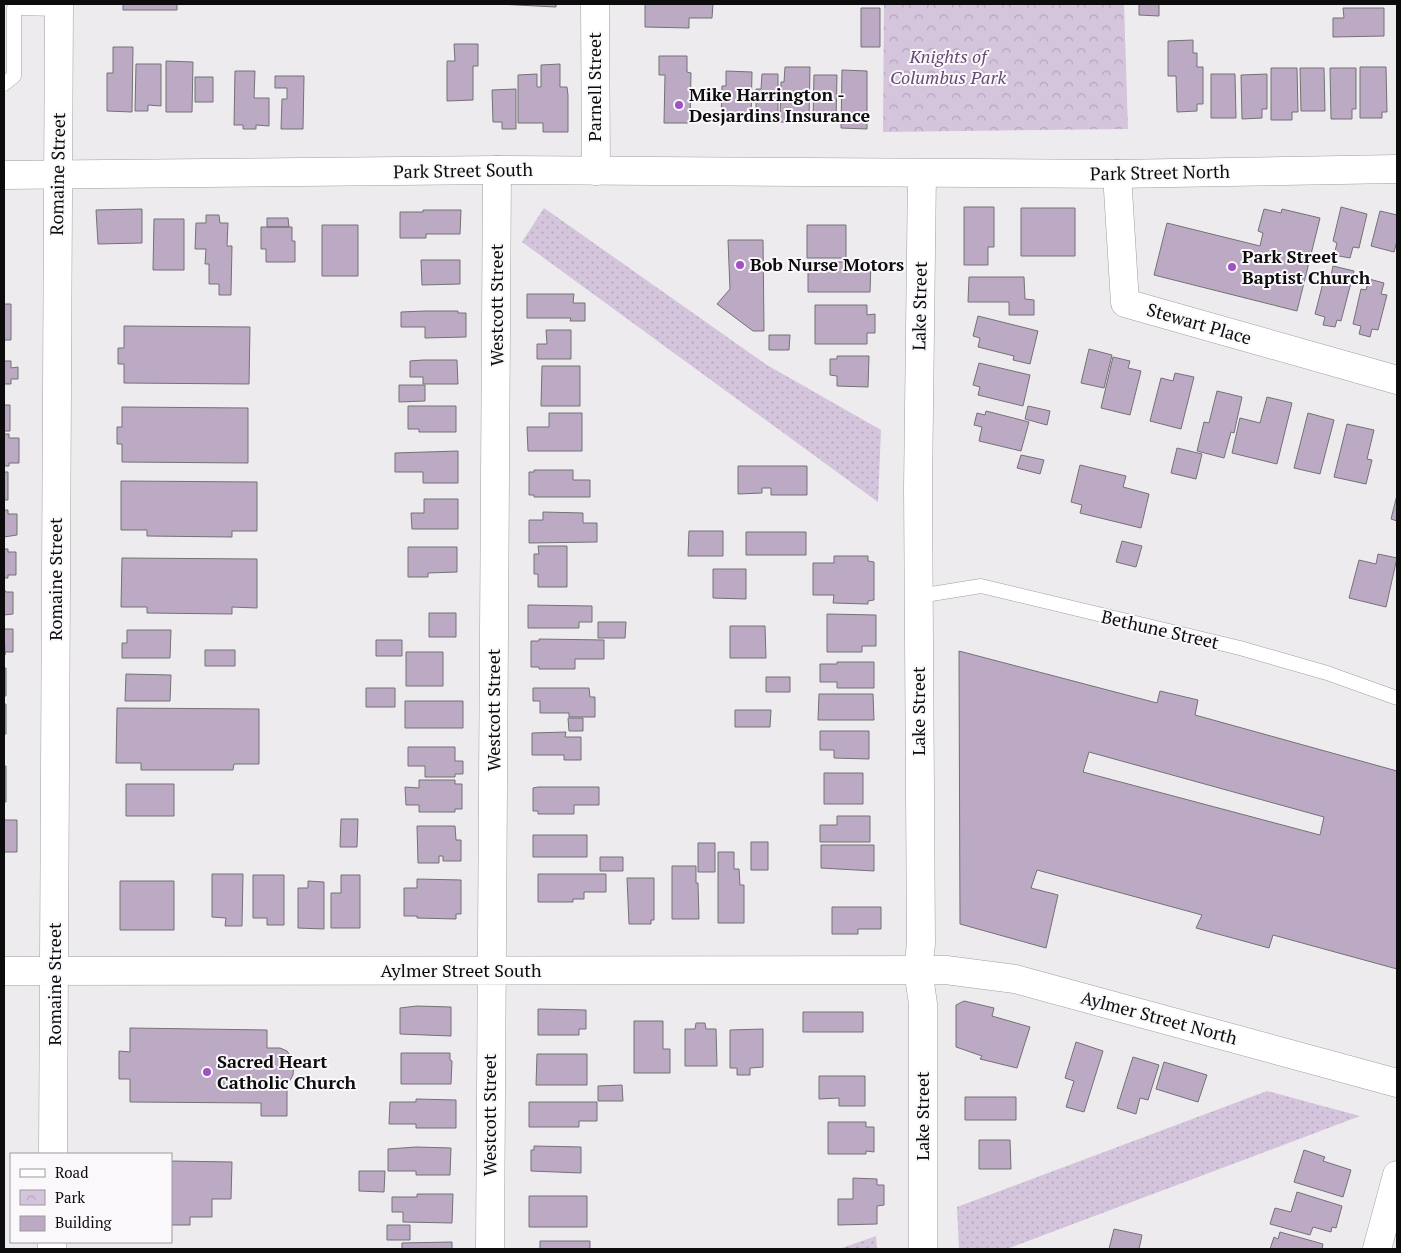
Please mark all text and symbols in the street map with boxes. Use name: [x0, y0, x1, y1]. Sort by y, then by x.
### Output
street label: Parnell Street: [582, 32, 606, 142]
park label: Knights of Columbus Park: [890, 44, 1006, 89]
place label: Mike Harrington - Desjardins Insurance: [689, 82, 870, 127]
marker: Mike Harrington - Desjardins Insurance: [673, 99, 685, 111]
street label: Romaine Street: [44, 112, 70, 236]
street label: Park Street South: [393, 157, 534, 183]
street label: Park Street North: [1090, 159, 1231, 185]
street label: Westcott Street: [484, 243, 508, 366]
place label: Park Street Baptist Church: [1242, 244, 1371, 289]
place label: Bob Nurse Motors: [750, 252, 904, 276]
marker: Bob Nurse Motors: [734, 259, 746, 271]
street label: Lake Street: [906, 261, 932, 351]
marker: Park Street Baptist Church: [1226, 261, 1238, 273]
street label: Stewart Place: [1144, 297, 1254, 349]
street label: Romaine Street: [43, 517, 67, 641]
street label: Bethune Street: [1099, 604, 1222, 654]
street label: Westcott Street: [481, 648, 505, 771]
street label: Lake Street: [906, 666, 930, 756]
street label: Romaine Street: [42, 922, 66, 1046]
street label: Aylmer Street South: [381, 958, 542, 982]
street label: Aylmer Street North: [1078, 985, 1241, 1050]
place label: Sacred Heart Catholic Church: [217, 1049, 357, 1094]
street label: Westcott Street: [477, 1053, 501, 1176]
marker: Sacred Heart Catholic Church: [201, 1066, 213, 1078]
street label: Lake Street: [910, 1071, 934, 1161]
legend: [10, 1153, 172, 1243]
text: Road: [55, 1162, 88, 1182]
text: Park: [55, 1187, 85, 1207]
text: Building: [55, 1212, 113, 1232]

